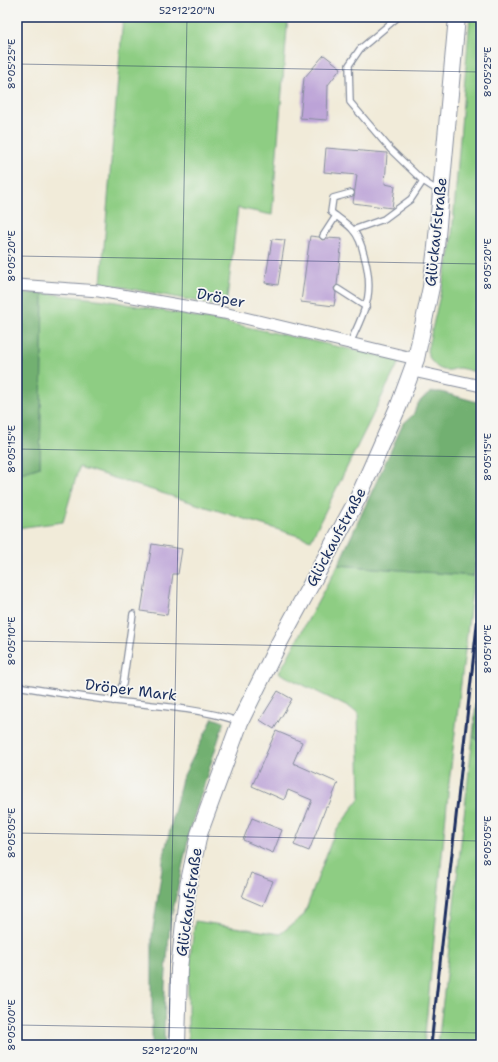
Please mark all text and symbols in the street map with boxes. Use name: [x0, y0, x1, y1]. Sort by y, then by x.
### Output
text: 52°12'20"N: [159, 4, 215, 17]
text: 8°05'25"E: [5, 39, 18, 89]
text: 8°05'25"E: [481, 47, 494, 97]
street label: Glückaufstraße: [420, 176, 452, 288]
text: 8°05'20"E: [5, 230, 18, 282]
text: 8°05'20"E: [481, 238, 494, 290]
street label: Dröper: [195, 284, 247, 312]
text: 8°05'15"E: [5, 425, 18, 473]
text: 8°05'15"E: [481, 433, 494, 481]
street label: Glückaufstraße: [301, 484, 371, 590]
text: 8°05'10"E: [5, 617, 18, 665]
text: 8°05'10"E: [481, 625, 494, 673]
street label: Dröper Mark: [84, 674, 178, 706]
text: 8°05'05"E: [5, 808, 18, 858]
text: 8°05'05"E: [481, 816, 494, 866]
street label: Glückaufstraße: [171, 846, 207, 958]
text: 8°05'00"E: [5, 999, 18, 1051]
text: 52°12'20"N: [142, 1044, 198, 1057]

